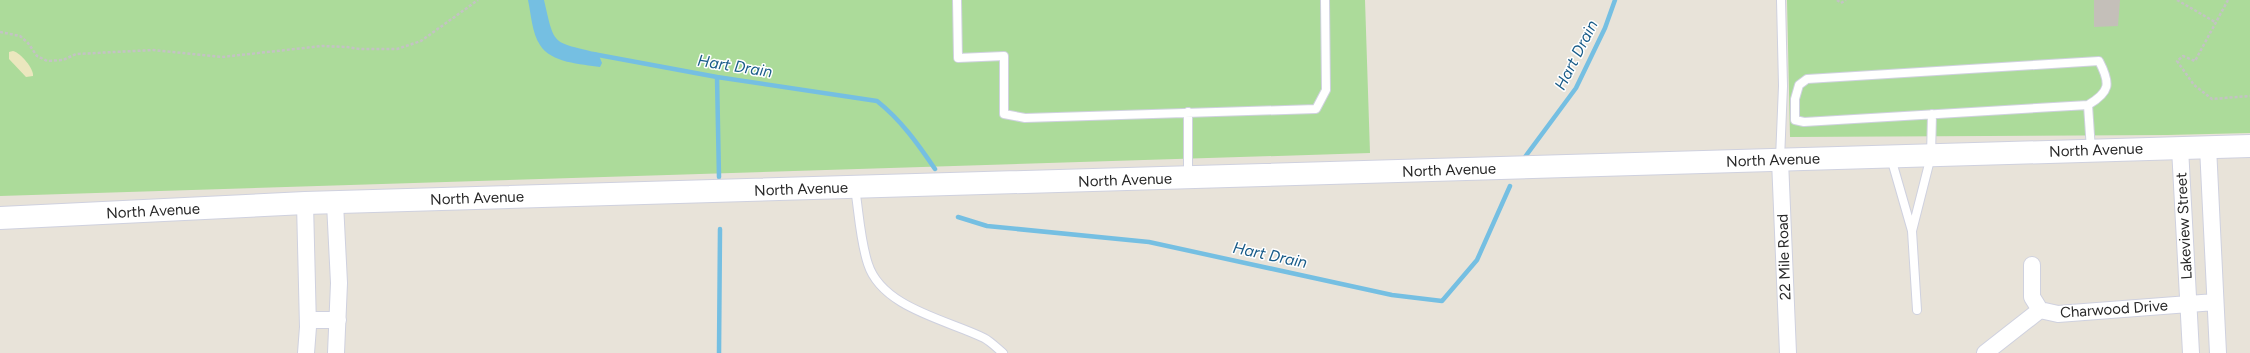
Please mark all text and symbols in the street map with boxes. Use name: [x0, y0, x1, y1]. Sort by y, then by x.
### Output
water label: Hart Drain: [1550, 17, 1602, 93]
water label: Hart Drain: [696, 51, 774, 81]
street label: North Avenue: [2049, 139, 2143, 161]
street label: North Avenue: [1726, 149, 1820, 171]
street label: North Avenue: [1402, 159, 1496, 181]
street label: North Avenue: [1078, 169, 1172, 191]
street label: Lakeview Street: [2172, 172, 2196, 280]
street label: North Avenue: [754, 178, 848, 200]
street label: North Avenue: [430, 187, 524, 209]
street label: North Avenue: [106, 200, 200, 222]
street label: 22 Mile Road: [1773, 214, 1795, 300]
water label: Hart Drain: [1231, 238, 1309, 272]
street label: Charwood Drive: [2059, 296, 2169, 322]

